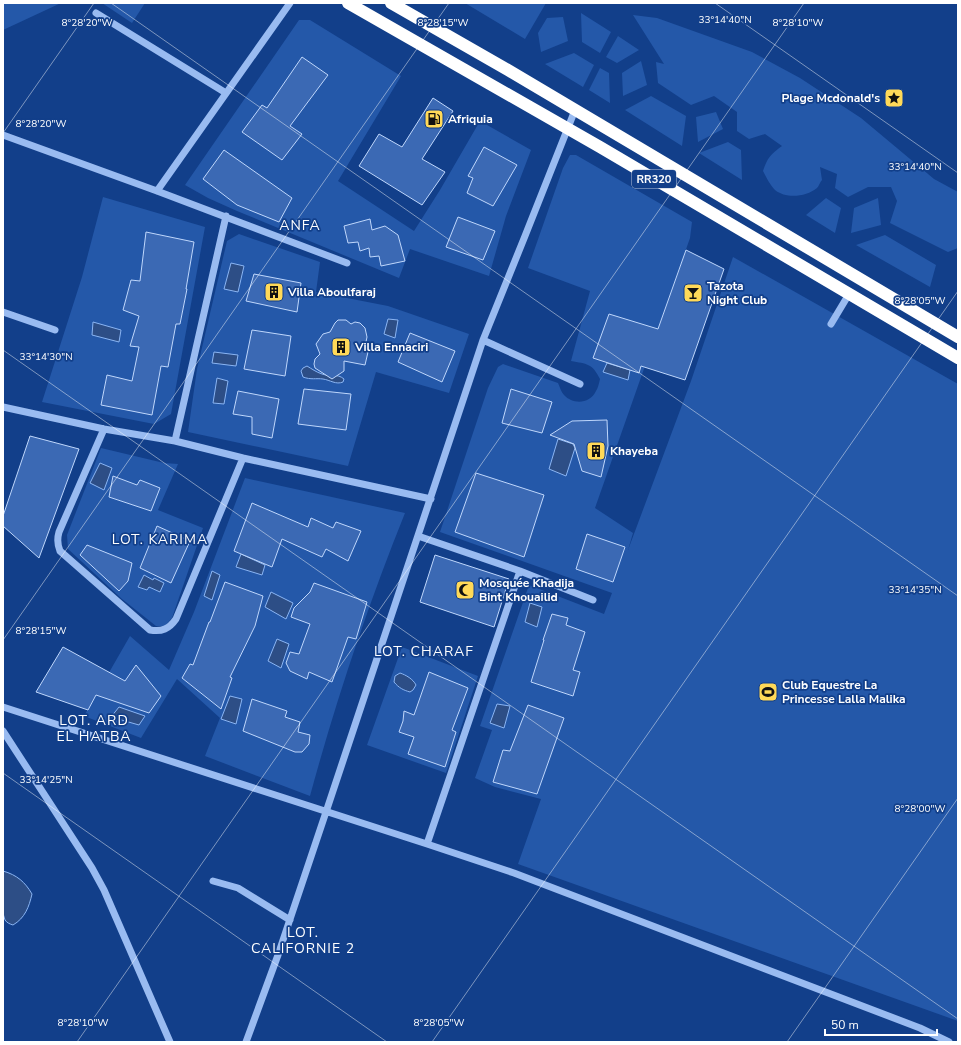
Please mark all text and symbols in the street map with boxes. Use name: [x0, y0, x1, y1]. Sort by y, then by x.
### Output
text: 33°14'40"N: [698, 13, 752, 27]
text: 8°28'20"W: [62, 16, 112, 30]
text: 8°28'15"W: [418, 16, 468, 30]
text: 8°28'10"W: [773, 16, 823, 30]
place icon: Plage Mcdonald's: [883, 87, 905, 109]
place label: Plage Mcdonald's: [781, 90, 880, 106]
fuel station icon: Afriquia: [423, 108, 445, 130]
place label: Afriquia: [448, 111, 493, 127]
text: 8°28'20"W: [16, 117, 66, 131]
text: 33°14'40"N: [888, 160, 942, 174]
road number: RR320: [632, 170, 676, 188]
district label: ANFA: [279, 216, 321, 235]
place label: Tazota Night Club: [707, 278, 767, 308]
building icon: Villa Aboulfaraj: [263, 281, 285, 303]
bar icon: Tazota Night Club: [682, 282, 704, 304]
place label: Villa Aboulfaraj: [287, 284, 376, 300]
text: 8°28'05"W: [895, 294, 945, 308]
building icon: Villa Ennaciri: [330, 336, 352, 358]
place label: Villa Ennaciri: [354, 339, 428, 355]
text: 33°14'30"N: [19, 350, 73, 364]
building icon: Khayeba: [585, 440, 607, 462]
place label: Khayeba: [610, 443, 658, 459]
district label: LOT. KARIMA: [112, 530, 208, 549]
place label: Mosquée Khadija Bint Khouailid: [479, 575, 574, 605]
mosque icon: Mosquée Khadija Bint Khouailid: [454, 579, 476, 601]
text: 33°14'35"N: [888, 583, 942, 597]
text: 8°28'15"W: [16, 624, 66, 638]
district label: LOT. CHARAF: [374, 642, 474, 661]
place label: Club Equestre La Princesse Lalla Malika: [782, 677, 906, 707]
sports icon: Club Equestre La Princesse Lalla Malika: [757, 681, 779, 703]
district label: LOT. ARD EL HATBA: [56, 711, 132, 746]
text: 33°14'25"N: [19, 773, 73, 787]
text: 8°28'00"W: [895, 802, 945, 816]
district label: LOT. CALIFORNIE 2: [251, 923, 355, 958]
scale bar: [825, 1011, 937, 1037]
text: 8°28'10"W: [58, 1016, 108, 1030]
text: 8°28'05"W: [414, 1016, 464, 1030]
text: 50 m: [831, 1017, 859, 1033]

